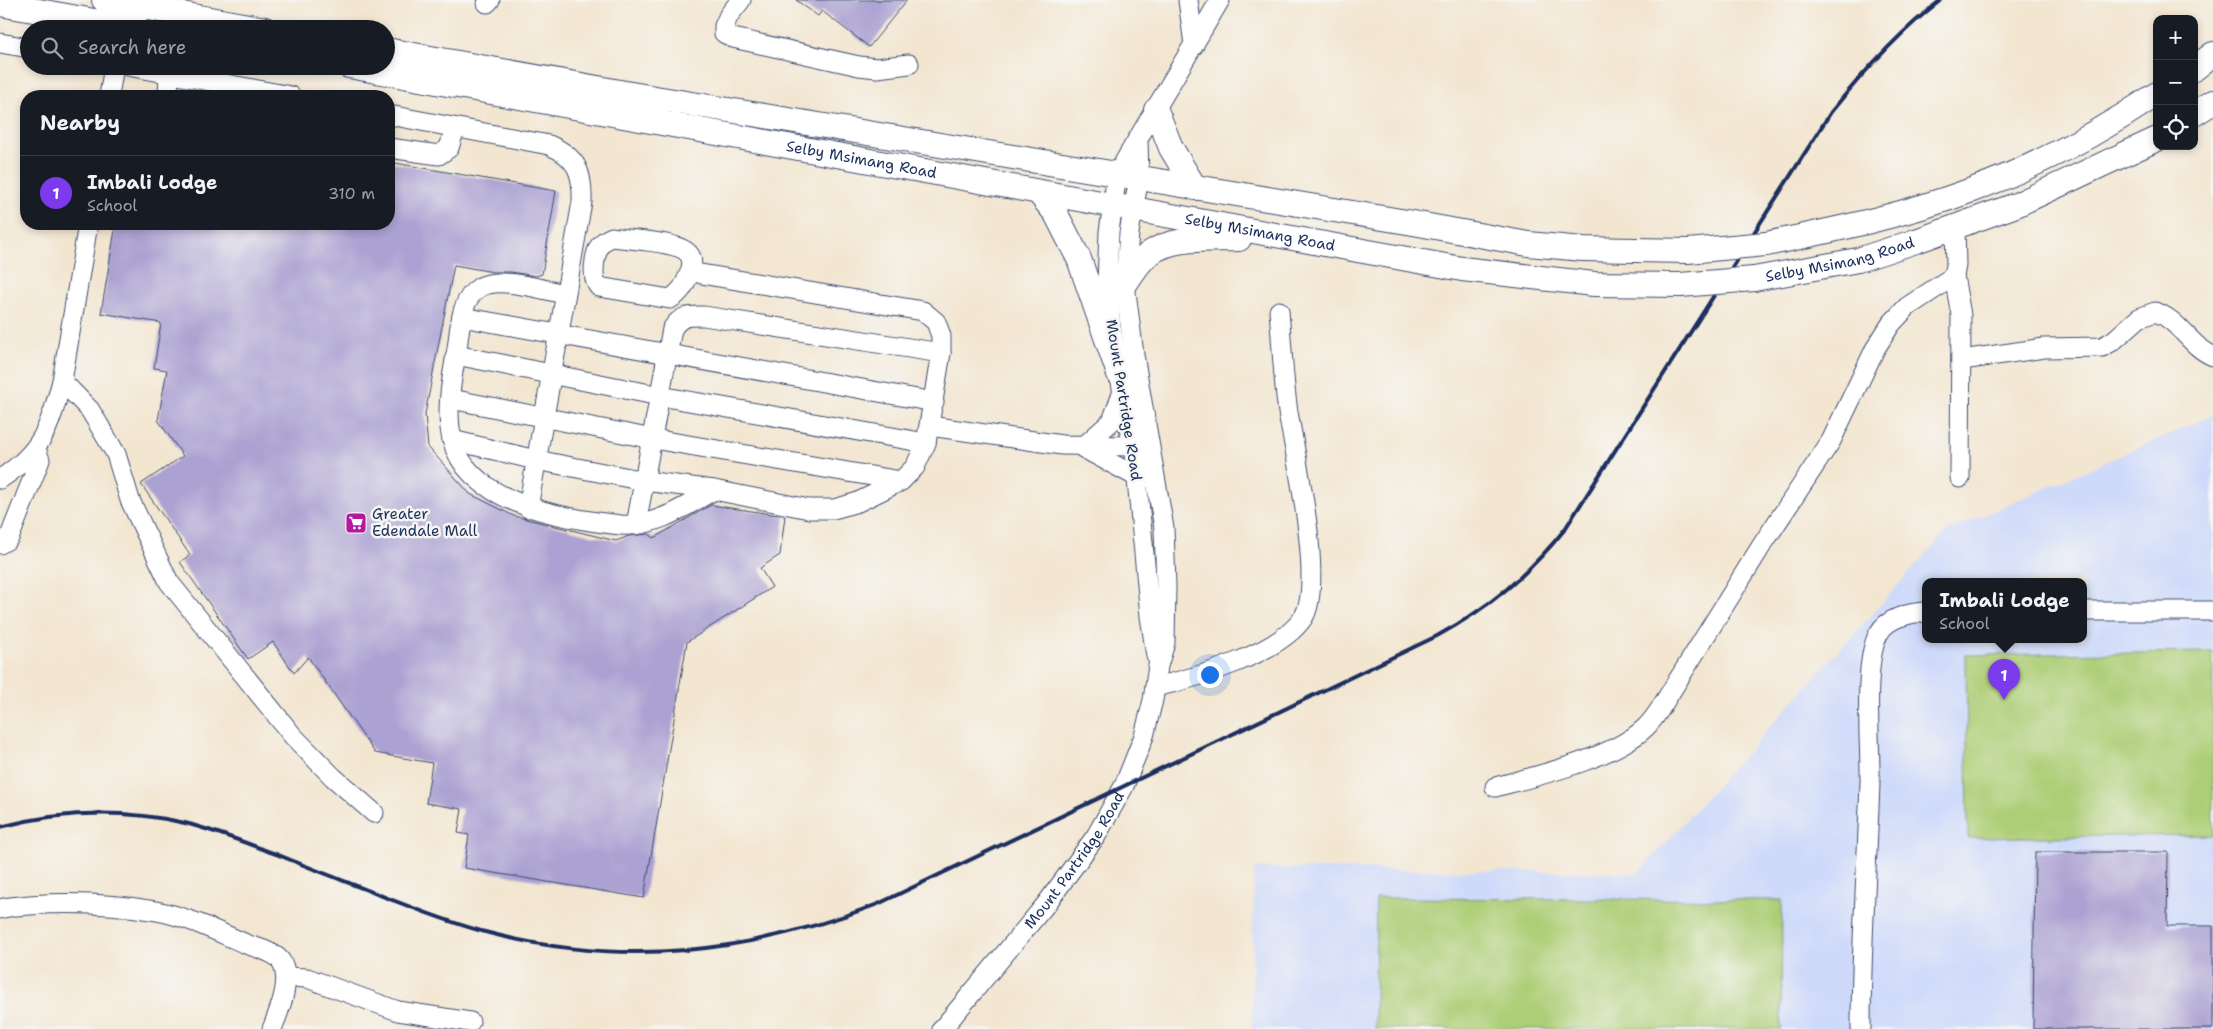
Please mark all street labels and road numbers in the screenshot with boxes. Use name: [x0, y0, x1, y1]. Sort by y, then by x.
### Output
street label: Selby Msimang Road: [785, 136, 939, 183]
street label: Selby Msimang Road: [1183, 209, 1337, 256]
street label: Selby Msimang Road: [1764, 232, 1917, 287]
street label: Mount Partridge Road: [1101, 318, 1147, 483]
street label: Mount Partridge Road: [1020, 787, 1129, 933]

